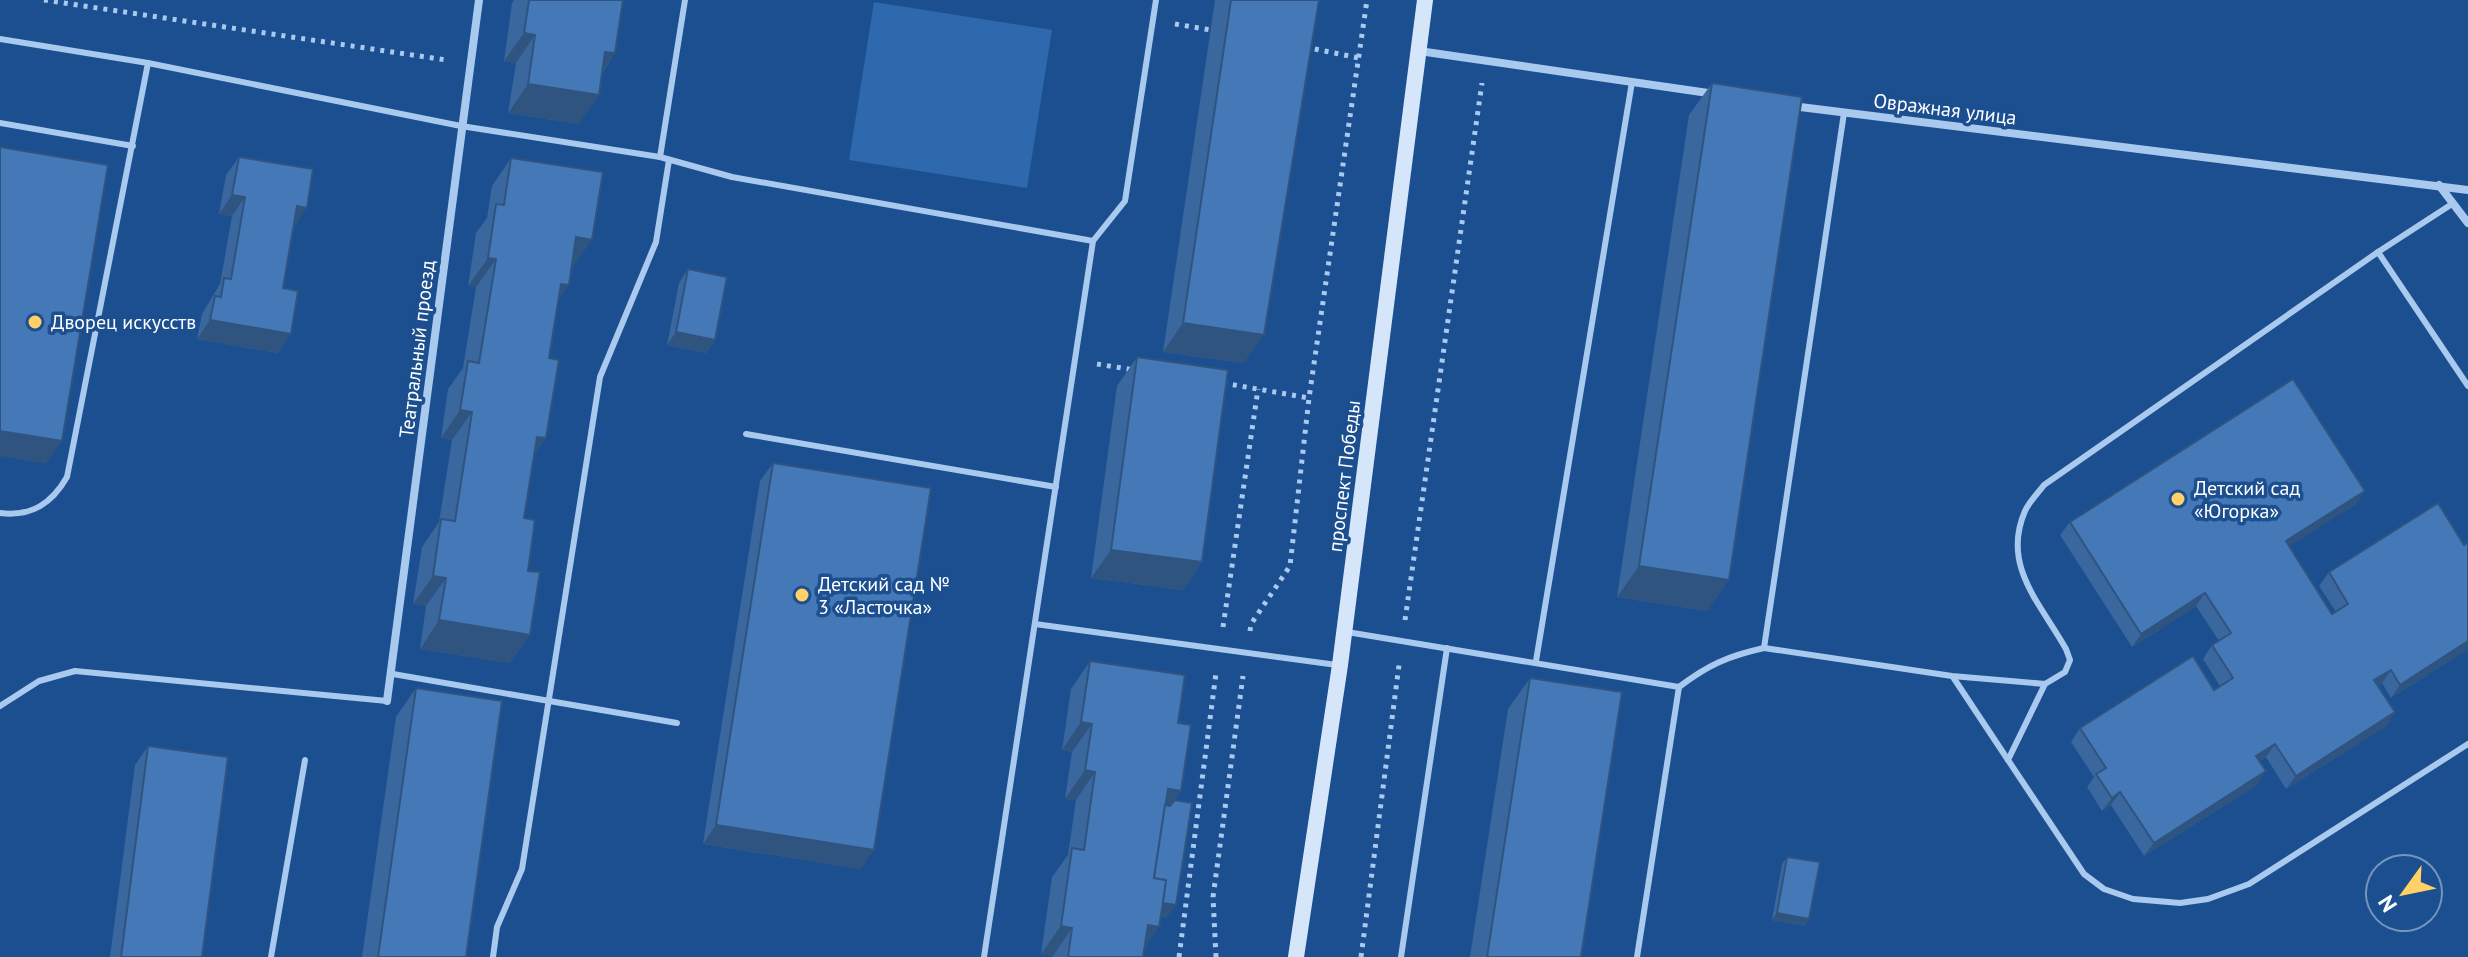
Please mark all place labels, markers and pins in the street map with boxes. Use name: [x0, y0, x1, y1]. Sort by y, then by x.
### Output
place label: Дворец искусств: [51, 309, 196, 335]
marker: Дворец искусств: [26, 313, 44, 331]
place label: Детский сад «Югорка»: [2194, 475, 2300, 524]
marker: Детский сад «Югорка»: [2169, 490, 2187, 508]
place label: Детский сад № 3 «Ласточка»: [818, 571, 950, 620]
marker: Детский сад № 3 «Ласточка»: [793, 586, 811, 604]

